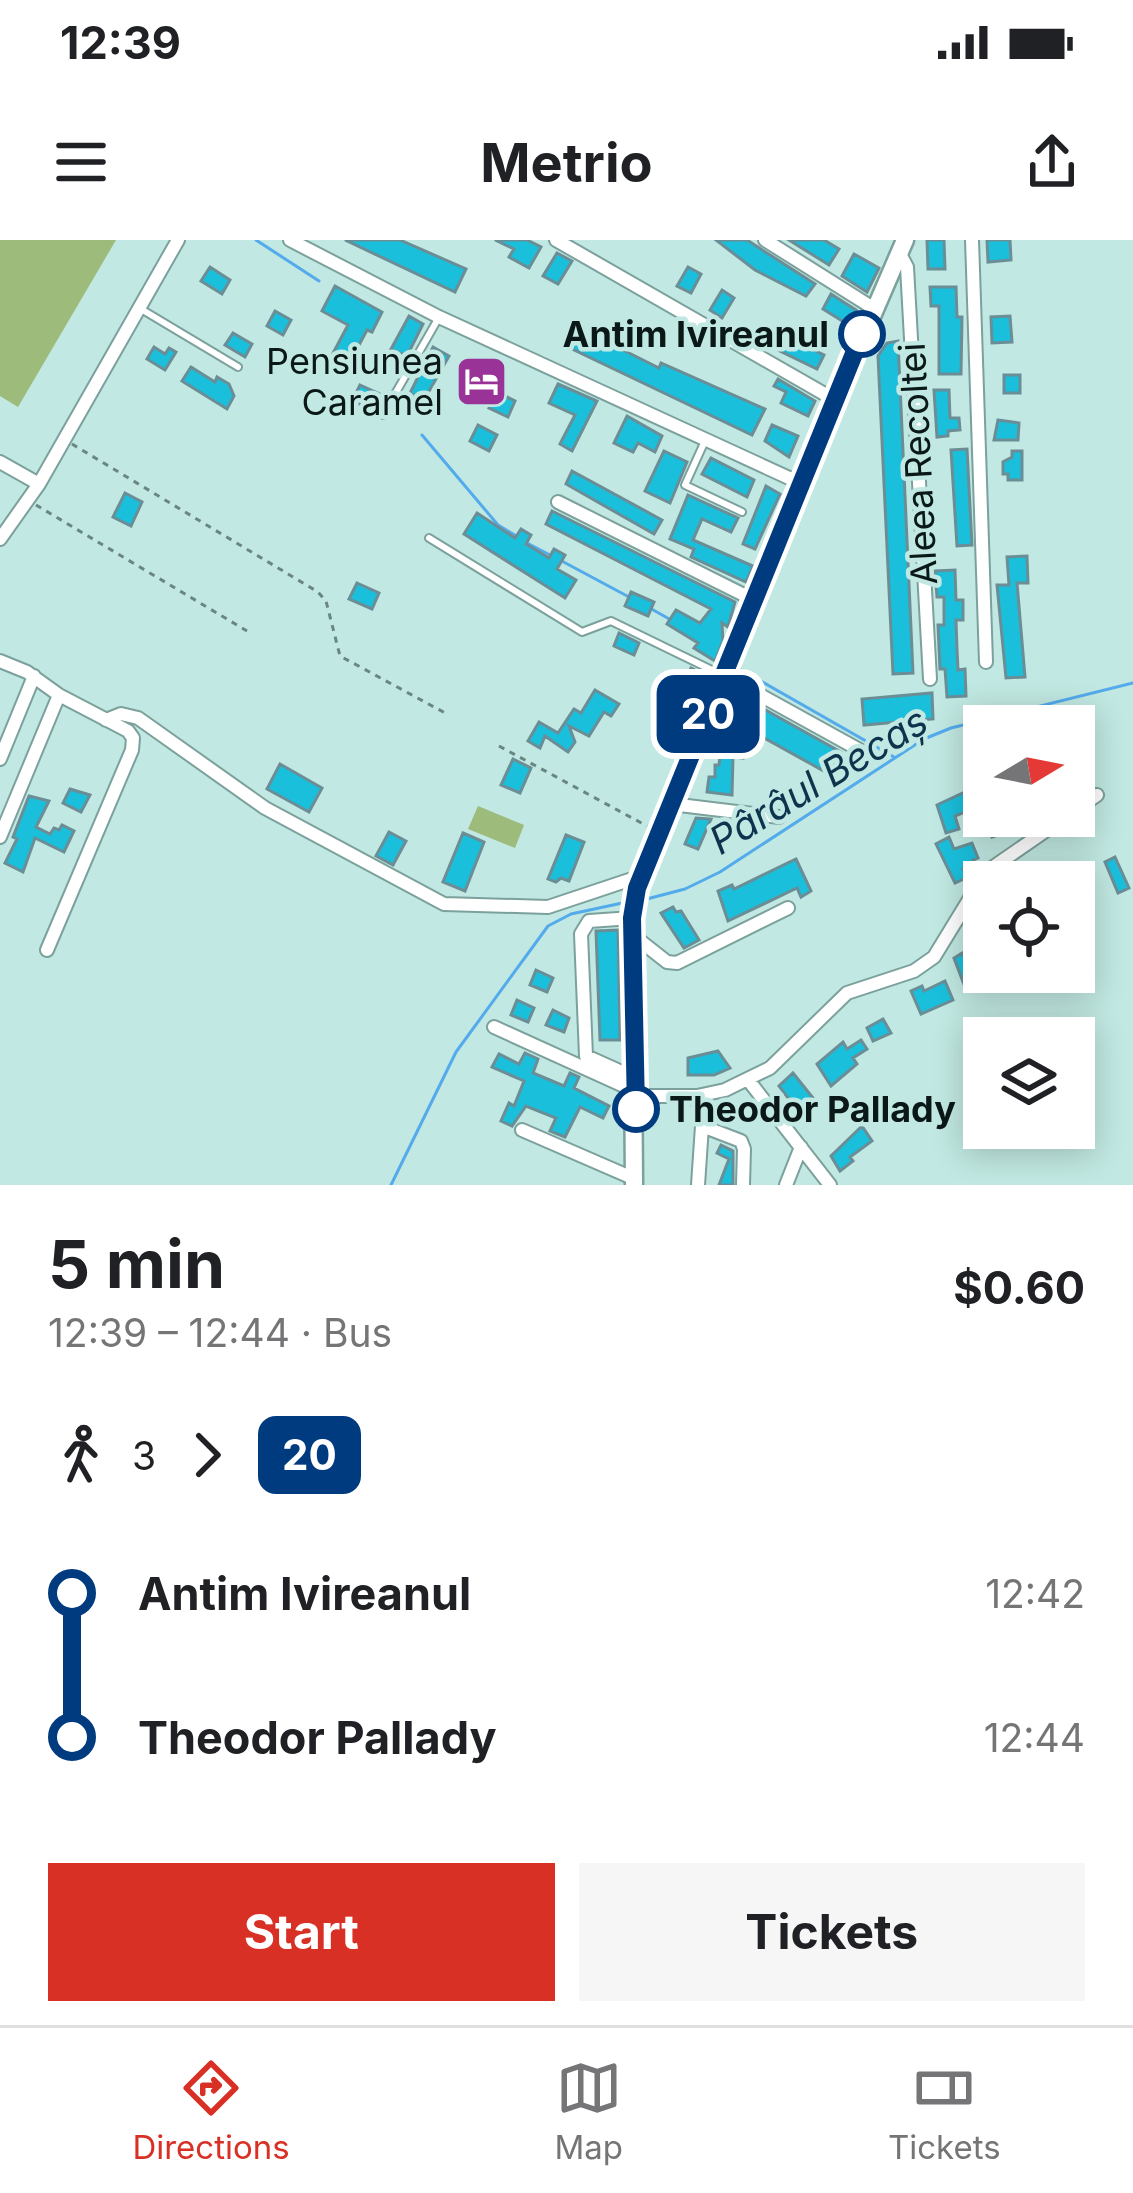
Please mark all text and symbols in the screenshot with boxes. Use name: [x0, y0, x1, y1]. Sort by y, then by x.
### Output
text: 12:39: [60, 15, 181, 70]
icon: menu: [48, 129, 114, 195]
icon: share: [1019, 129, 1085, 195]
text: Metrio: [480, 130, 653, 195]
place label: Antim Ivireanul: [563, 312, 829, 356]
marker: Antim Ivireanul: [840, 312, 884, 356]
place label: Pensiunea Caramel: [266, 339, 443, 424]
street label: Aleea Recoltei: [890, 342, 946, 586]
hotel icon: Pensiunea Caramel: [454, 354, 510, 410]
line badge: 20: [654, 675, 762, 753]
text: 20: [681, 688, 735, 739]
water label: Pârâul Becaș: [701, 697, 935, 863]
north arrow: [963, 705, 1095, 837]
map controls: [963, 705, 1095, 1149]
button: locate: [963, 861, 1095, 993]
button: layers: [963, 1017, 1095, 1149]
marker: Theodor Pallady: [614, 1087, 658, 1131]
place label: Theodor Pallady: [669, 1087, 956, 1131]
text: 5 min: [48, 1224, 225, 1304]
text: $0.60: [953, 1260, 1085, 1315]
text: 12:39 – 12:44 · Bus: [48, 1309, 392, 1356]
icon: walk: [48, 1422, 114, 1488]
icon: forward: [174, 1422, 240, 1488]
text: 20: [282, 1429, 337, 1480]
text: 3: [132, 1432, 156, 1479]
text: Antim Ivireanul: [138, 1566, 471, 1621]
text: 12:42: [985, 1570, 1085, 1617]
text: Theodor Pallady: [138, 1710, 497, 1765]
text: 12:44: [984, 1714, 1085, 1761]
button: Start: [48, 1863, 555, 2001]
button: Tickets: [579, 1863, 1085, 2001]
tab: Directions: [132, 2055, 290, 2167]
tab: Map: [555, 2055, 623, 2167]
tab: Tickets: [888, 2055, 1001, 2167]

